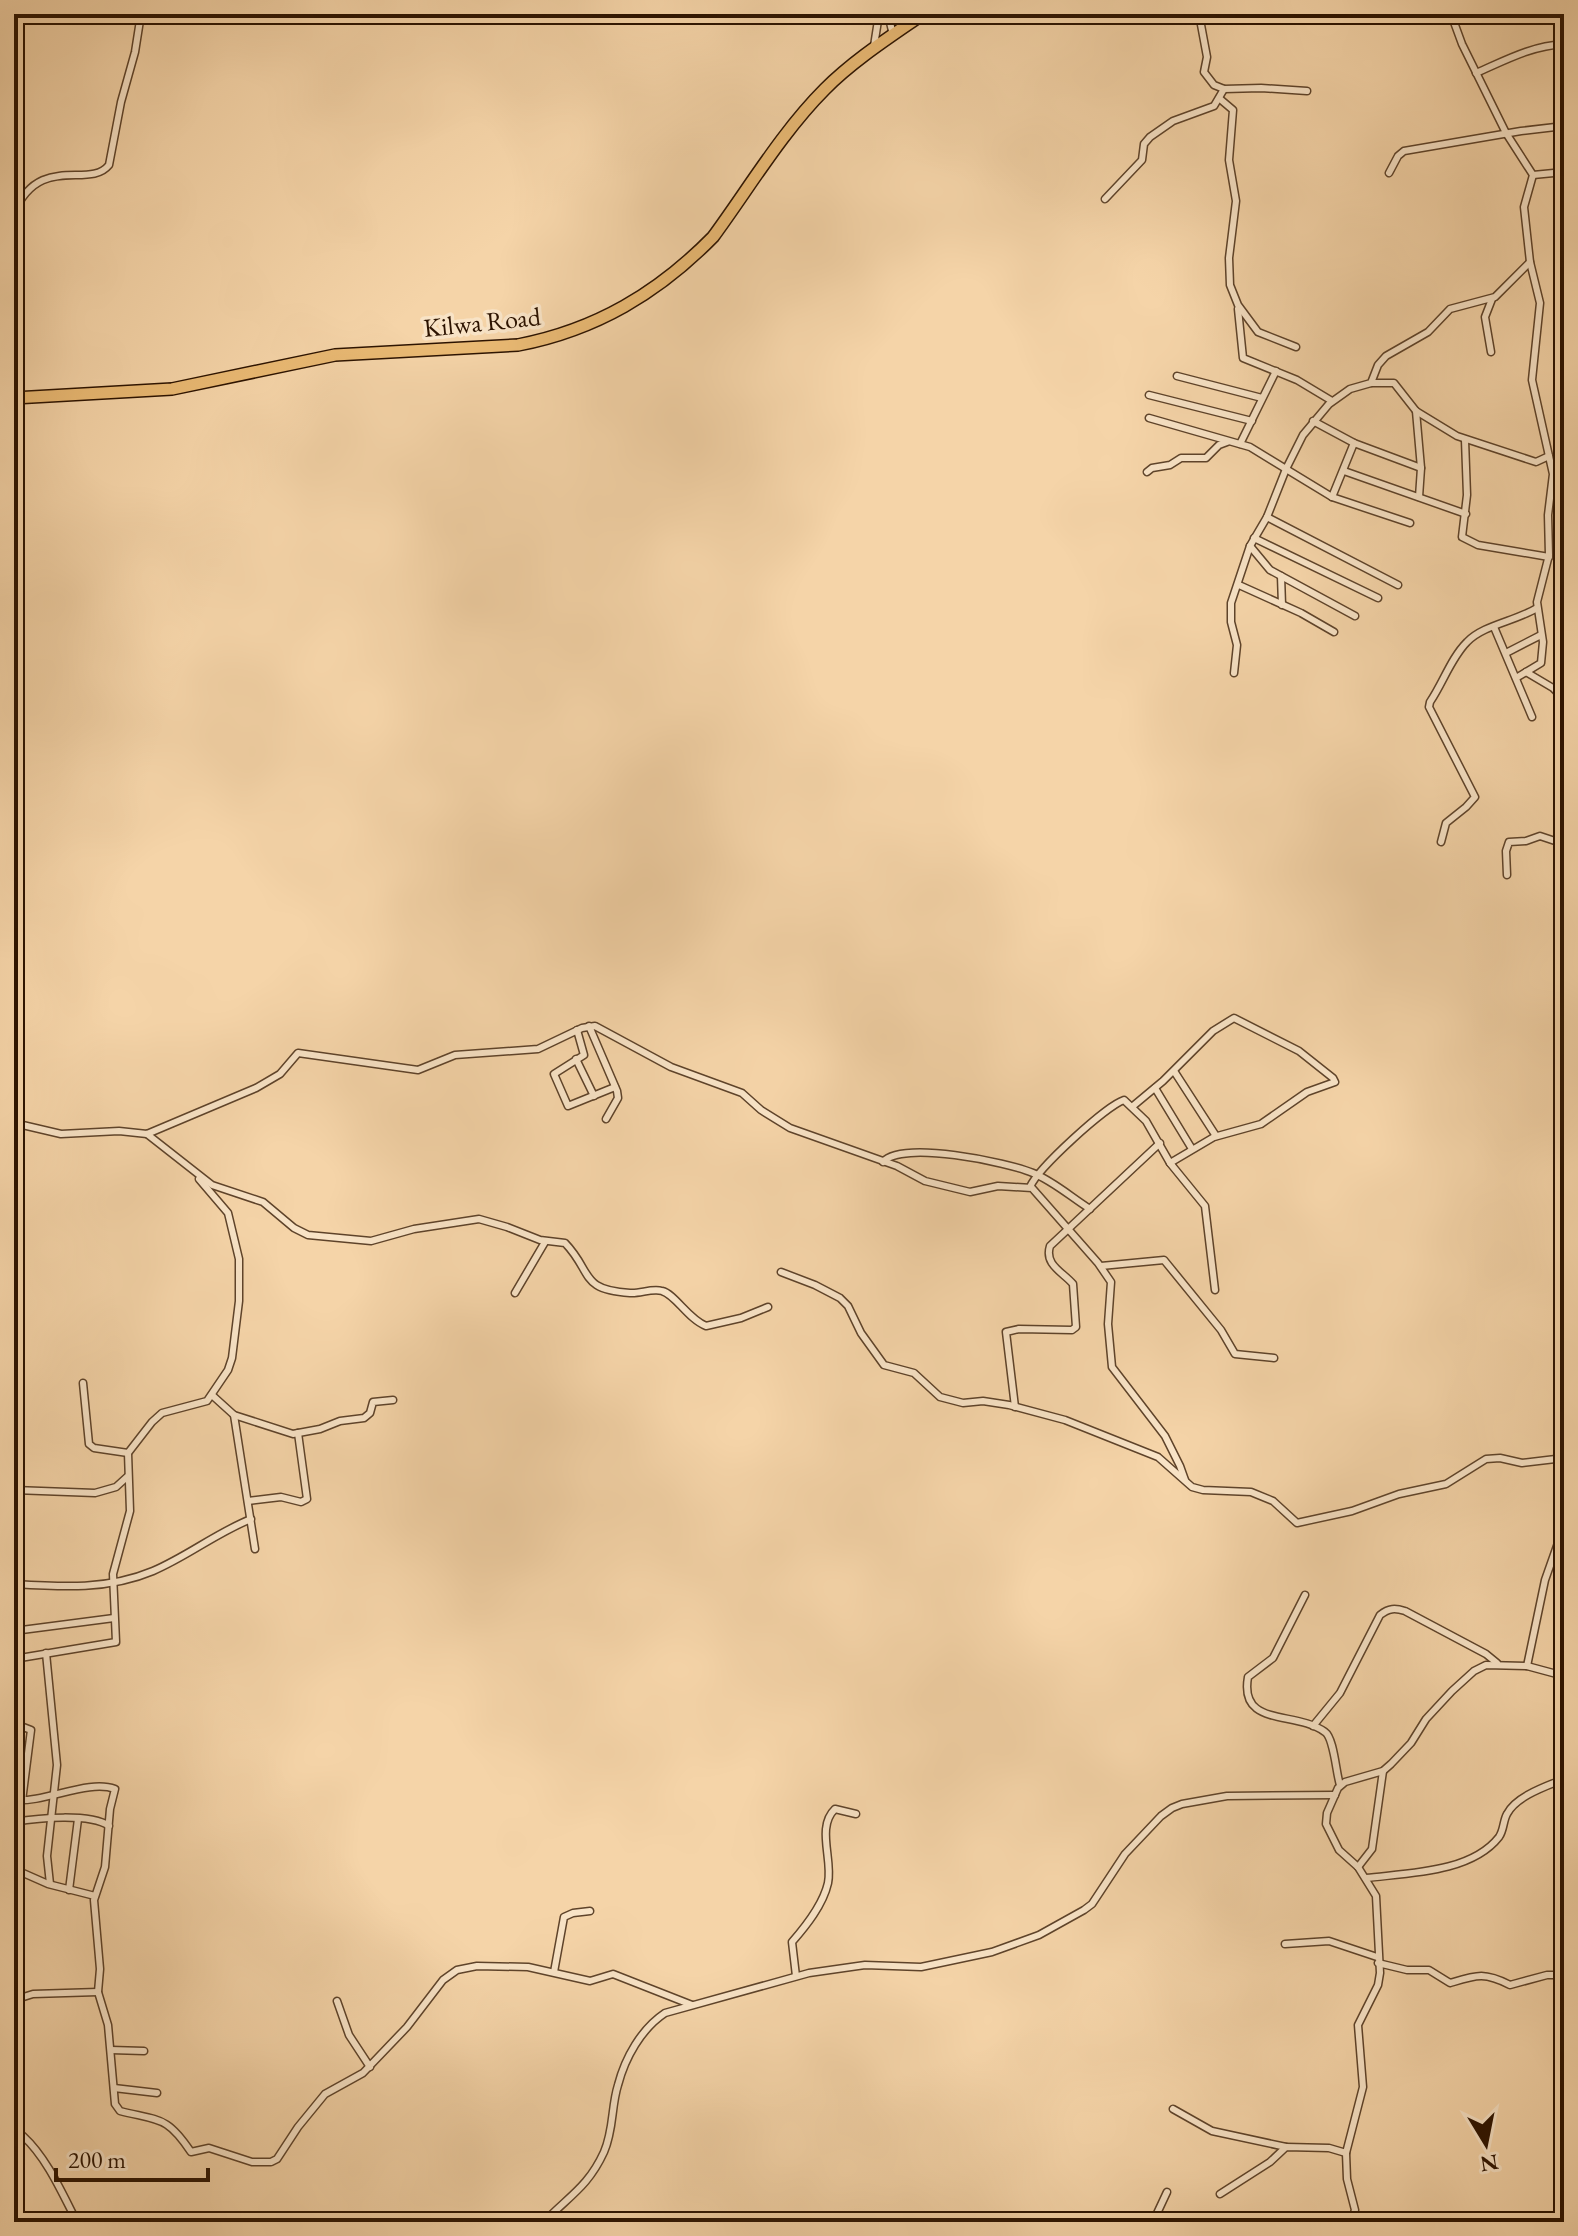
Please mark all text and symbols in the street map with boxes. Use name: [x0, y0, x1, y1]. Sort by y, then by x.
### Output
street label: Kilwa Road: [422, 299, 543, 345]
north arrow: [1446, 2104, 1526, 2184]
scale bar: [56, 2132, 208, 2182]
text: 200 m: [68, 2144, 126, 2175]
text: N: [1478, 2147, 1501, 2179]

